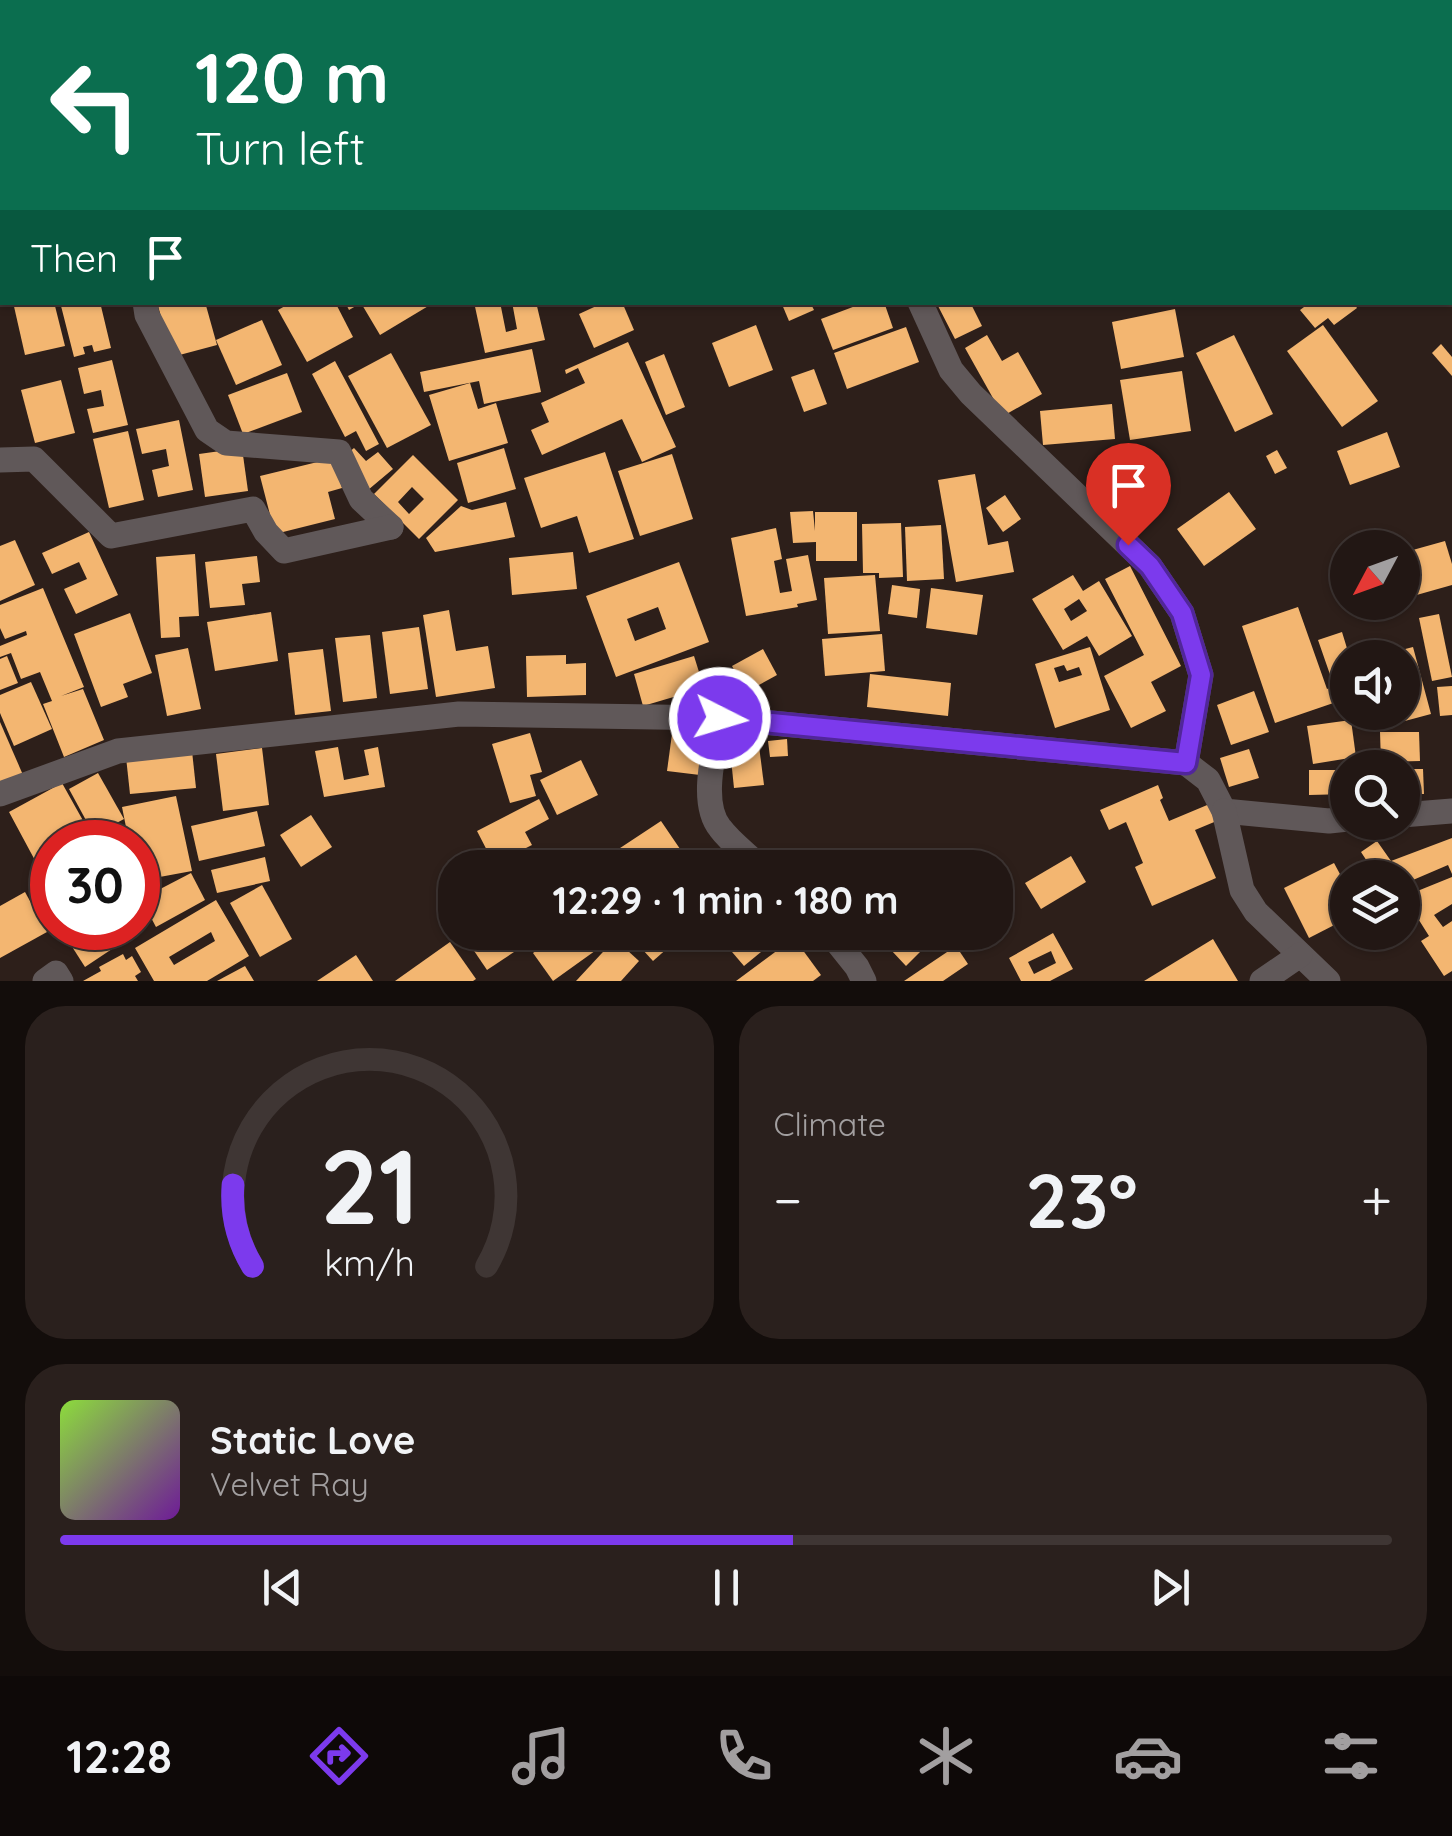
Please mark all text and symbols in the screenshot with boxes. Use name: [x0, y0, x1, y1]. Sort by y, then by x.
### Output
text: 120 m: [195, 33, 389, 121]
icon: left: [30, 40, 160, 170]
text: Turn left: [195, 120, 365, 176]
icon: arrive: [138, 230, 193, 285]
text: Then: [30, 234, 118, 282]
pin: [1086, 443, 1171, 546]
icon: arrive: [1101, 458, 1156, 513]
north arrow: [1330, 530, 1420, 620]
map controls: [1330, 530, 1420, 950]
button: sound: [1330, 640, 1420, 730]
position arrow: [668, 666, 772, 770]
button: search: [1330, 750, 1420, 840]
speed limit sign: 30: [30, 820, 160, 950]
button: layers: [1330, 860, 1420, 950]
text: 12:29 · 1 min · 180 m: [552, 876, 899, 924]
text: Climate: [774, 1104, 886, 1144]
text: 21: [319, 1120, 419, 1250]
text: 23°: [1025, 1153, 1138, 1247]
text: −: [774, 1165, 802, 1234]
text: +: [1361, 1165, 1392, 1234]
text: km/h: [324, 1240, 415, 1285]
text: Static Love: [210, 1416, 415, 1464]
text: Velvet Ray: [210, 1464, 369, 1504]
icon: previous: [255, 1560, 310, 1615]
icon: pause: [699, 1560, 754, 1615]
icon: next: [1143, 1560, 1198, 1615]
icon: directions: [304, 1721, 374, 1791]
icon: music: [506, 1721, 576, 1791]
icon: phone: [709, 1721, 779, 1791]
icon: climate: [911, 1721, 981, 1791]
icon: car: [1113, 1721, 1183, 1791]
icon: filters: [1316, 1721, 1386, 1791]
text: 12:28: [66, 1728, 172, 1784]

